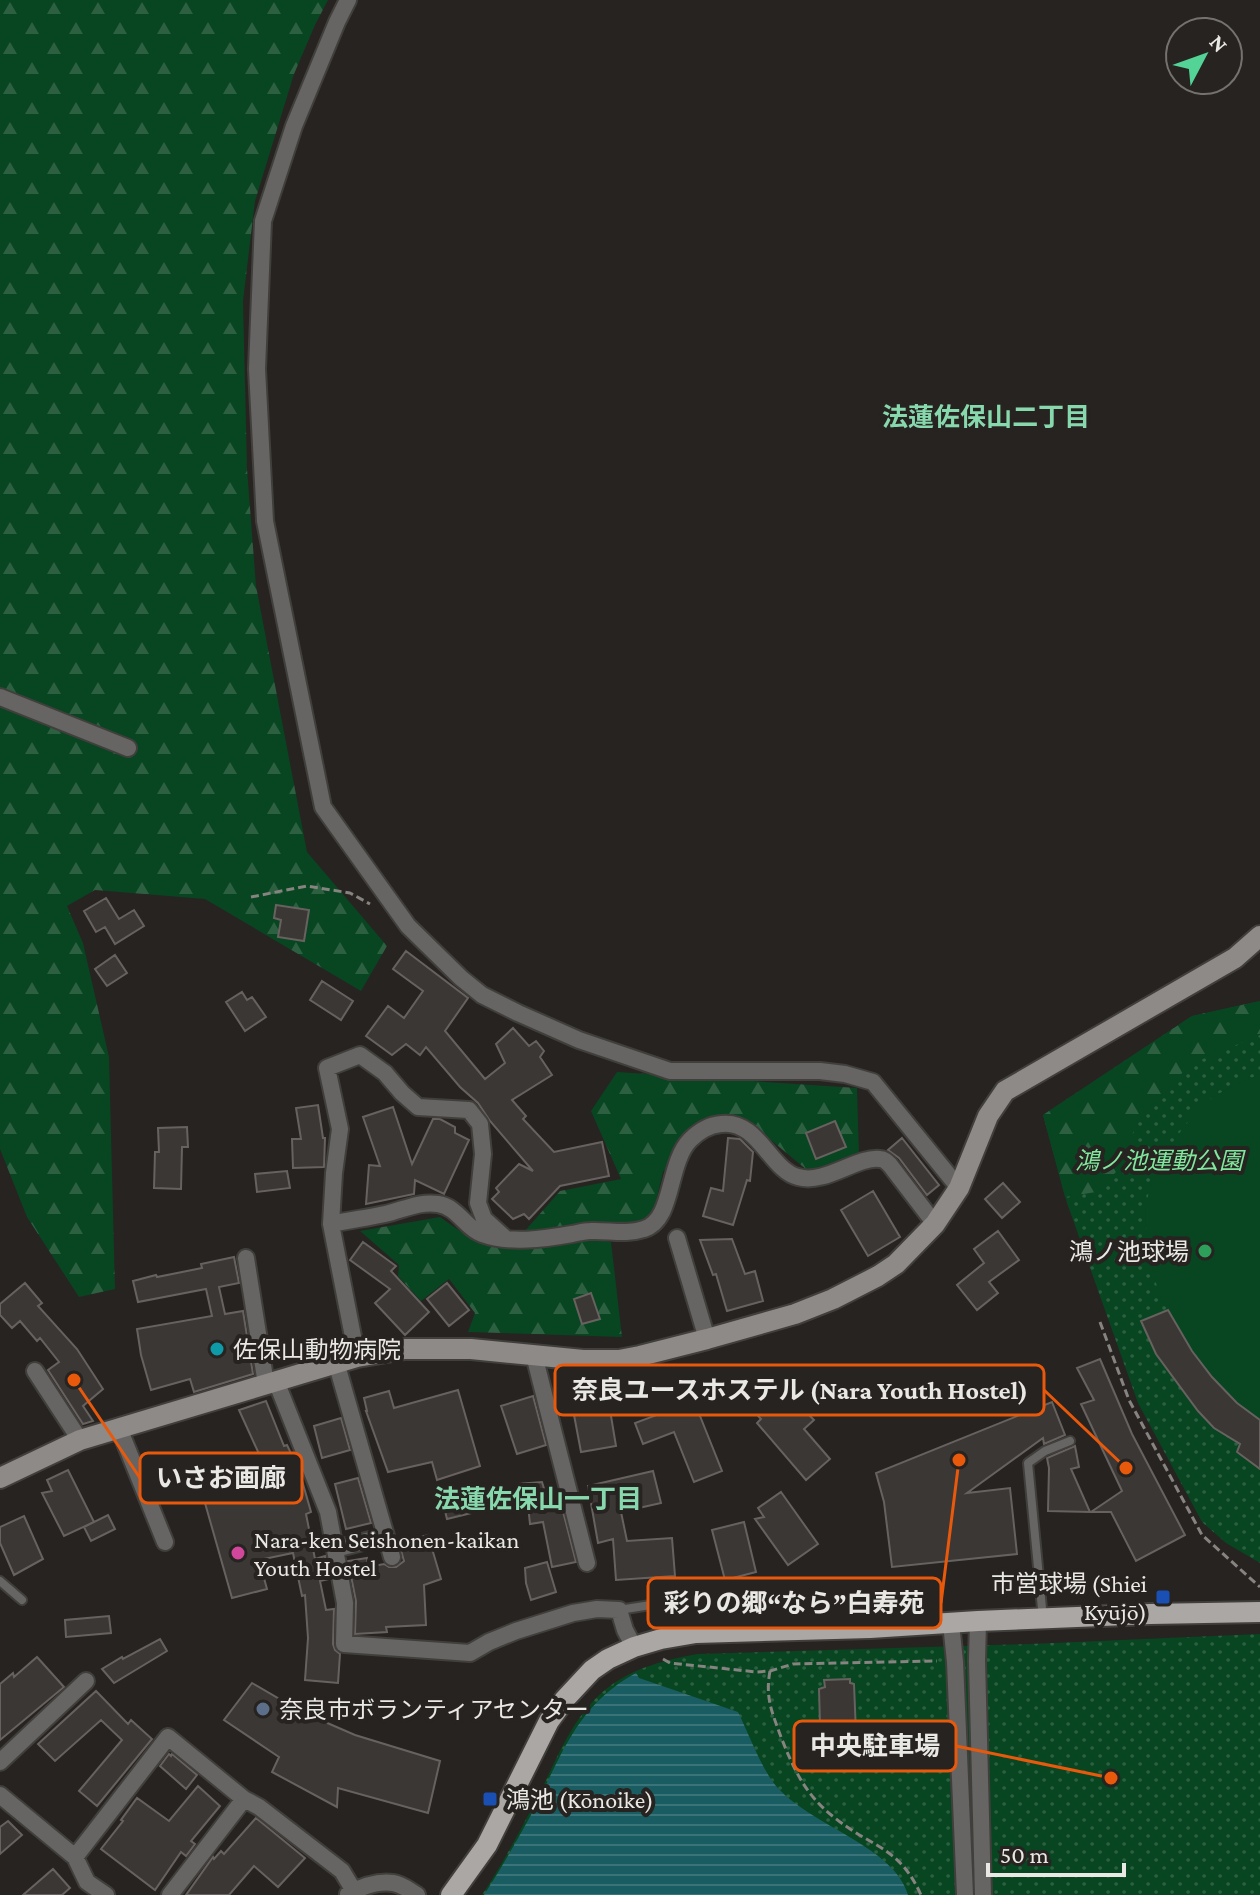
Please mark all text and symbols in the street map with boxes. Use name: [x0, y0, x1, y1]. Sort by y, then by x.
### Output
north arrow: [1164, 16, 1244, 96]
text: N: [1204, 29, 1233, 57]
district label: 法蓮佐保山二丁目: [882, 403, 1090, 432]
park label: 鴻ノ池運動公園: [1075, 1147, 1246, 1174]
place label: 鴻ノ池球場: [1069, 1238, 1189, 1265]
marker: 鴻ノ池球場: [1196, 1242, 1214, 1260]
place label: 佐保山動物病院: [233, 1336, 401, 1363]
marker: 佐保山動物病院: [208, 1340, 226, 1358]
callout: 奈良ユースホステル (Nara Youth Hostel): [555, 1365, 1044, 1415]
text: 奈良ユースホステル (Nara Youth Hostel): [572, 1376, 1028, 1405]
callout: いさお画廊: [140, 1453, 302, 1503]
text: いさお画廊: [156, 1464, 286, 1493]
district label: 法蓮佐保山一丁目: [434, 1485, 642, 1514]
place label: Nara-ken Seishonen-kaikan Youth Hostel: [254, 1526, 519, 1581]
marker: Nara-ken Seishonen-kaikan Youth Hostel: [229, 1544, 247, 1562]
place label: 市営球場 (Shiei Kyūjō): [991, 1570, 1147, 1626]
callout: 彩りの郷“なら”白寿苑: [648, 1578, 941, 1628]
marker: 市営球場 (Shiei Kyūjō): [1154, 1588, 1172, 1606]
text: 彩りの郷“なら”白寿苑: [663, 1589, 925, 1618]
place label: 奈良市ボランティアセンター: [279, 1696, 589, 1723]
marker: 奈良市ボランティアセンター: [254, 1700, 272, 1718]
callout: 中央駐車場: [794, 1721, 956, 1771]
text: 中央駐車場: [810, 1732, 940, 1761]
place label: 鴻池 (Kōnoike): [506, 1786, 654, 1814]
marker: 鴻池 (Kōnoike): [481, 1790, 499, 1808]
scale bar: [988, 1827, 1124, 1877]
text: 50 m: [1000, 1841, 1049, 1868]

